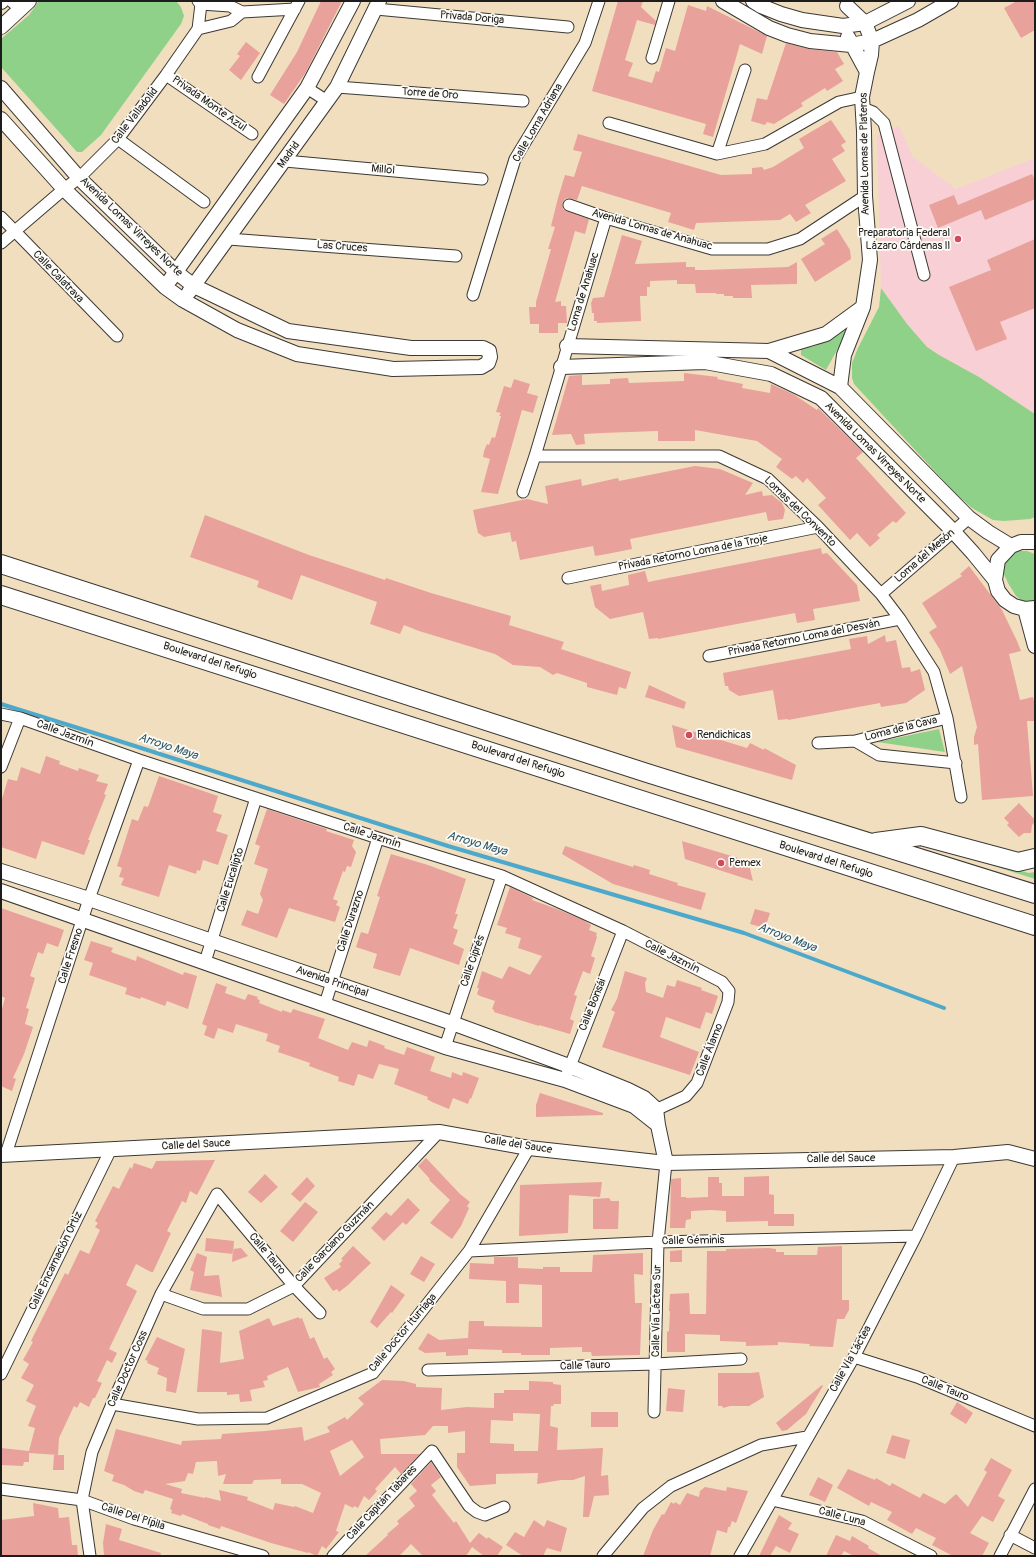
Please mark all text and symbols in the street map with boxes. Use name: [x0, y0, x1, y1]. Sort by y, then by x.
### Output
street label: Privada Doriga: [439, 9, 505, 27]
street label: Privada Monte Azul: [169, 73, 249, 135]
street label: Calle Loma Adriana: [510, 81, 566, 165]
street label: Calle Valladolid: [109, 85, 161, 147]
street label: Torre de Oro: [401, 85, 459, 103]
street label: Avenida Lomas de Plateros: [857, 92, 873, 216]
street label: Madrid: [275, 139, 303, 171]
street label: Millol: [371, 162, 395, 178]
street label: Avenida Lomas Virreyes Norte: [77, 174, 185, 280]
street label: Avenida Lomas de Anahuac: [590, 206, 714, 254]
place label: Preparatoria Federal Lázaro Cárdenas ll: [858, 226, 950, 252]
marker: Preparatoria Federal Lázaro Cárdenas ll: [953, 234, 963, 244]
street label: Las Cruces: [316, 239, 368, 255]
street label: Calle Calatrava: [30, 248, 86, 306]
street label: Loma de Anahuac: [566, 251, 602, 333]
street label: Avenida Lomas Virreyes Norte: [822, 400, 928, 506]
street label: Lomas del Convento: [761, 474, 839, 550]
street label: Loma del Mesón: [892, 526, 958, 586]
street label: Privada Retorno Loma de la Troje: [617, 532, 769, 574]
street label: Privada Retorno Loma del Desván: [727, 617, 881, 659]
street label: Boulevard del Refugio: [161, 640, 259, 682]
street label: Loma de la Cava: [863, 714, 939, 744]
street label: Calle Jazmín: [34, 718, 96, 750]
place label: Rendichicas: [697, 728, 751, 742]
marker: Rendichicas: [684, 730, 694, 740]
water label: Arroyo Maya: [136, 731, 200, 763]
street label: Boulevard del Refugio: [469, 739, 567, 781]
street label: Calle Jazmín: [341, 820, 403, 852]
water label: Arroyo Maya: [445, 829, 509, 859]
street label: Boulevard del Refugio: [777, 839, 875, 881]
street label: Calle Eucalipto: [215, 846, 247, 914]
place label: Pemex: [729, 856, 761, 870]
marker: Pemex: [716, 858, 726, 868]
street label: Calle Durazno: [335, 888, 367, 954]
water label: Arroyo Maya: [756, 920, 818, 956]
street label: Calle Fresno: [56, 926, 86, 986]
street label: Calle Ciprés: [458, 934, 488, 988]
street label: Calle Jazmín: [642, 937, 702, 977]
street label: Avenida Principal: [294, 963, 370, 1001]
street label: Calle Bonsái: [577, 977, 609, 1033]
street label: Calle Álamo: [694, 1022, 726, 1078]
street label: Calle del Sauce: [483, 1133, 553, 1157]
street label: Calle del Sauce: [161, 1137, 231, 1153]
street label: Calle del Sauce: [807, 1152, 875, 1166]
street label: Calle Garciano Guzmán: [293, 1199, 377, 1285]
street label: Calle Encarnación Ortiz: [26, 1210, 86, 1312]
street label: Calle Tauro: [246, 1230, 288, 1278]
street label: Calle Géminis: [661, 1234, 725, 1248]
street label: Calle Vía Láctea Sur: [650, 1265, 664, 1357]
street label: Calle Doctor Iturriaga: [366, 1291, 440, 1375]
street label: Calle Vía Láctea: [827, 1323, 875, 1395]
street label: Calle Doctor Coss: [105, 1329, 151, 1409]
street label: Calle Tauro: [560, 1359, 610, 1373]
street label: Calle Tauro: [919, 1373, 971, 1405]
street label: Calle Capitán Tabares: [344, 1463, 420, 1543]
street label: Calle Del Pípila: [99, 1500, 167, 1534]
street label: Calle Luna: [817, 1504, 867, 1530]

